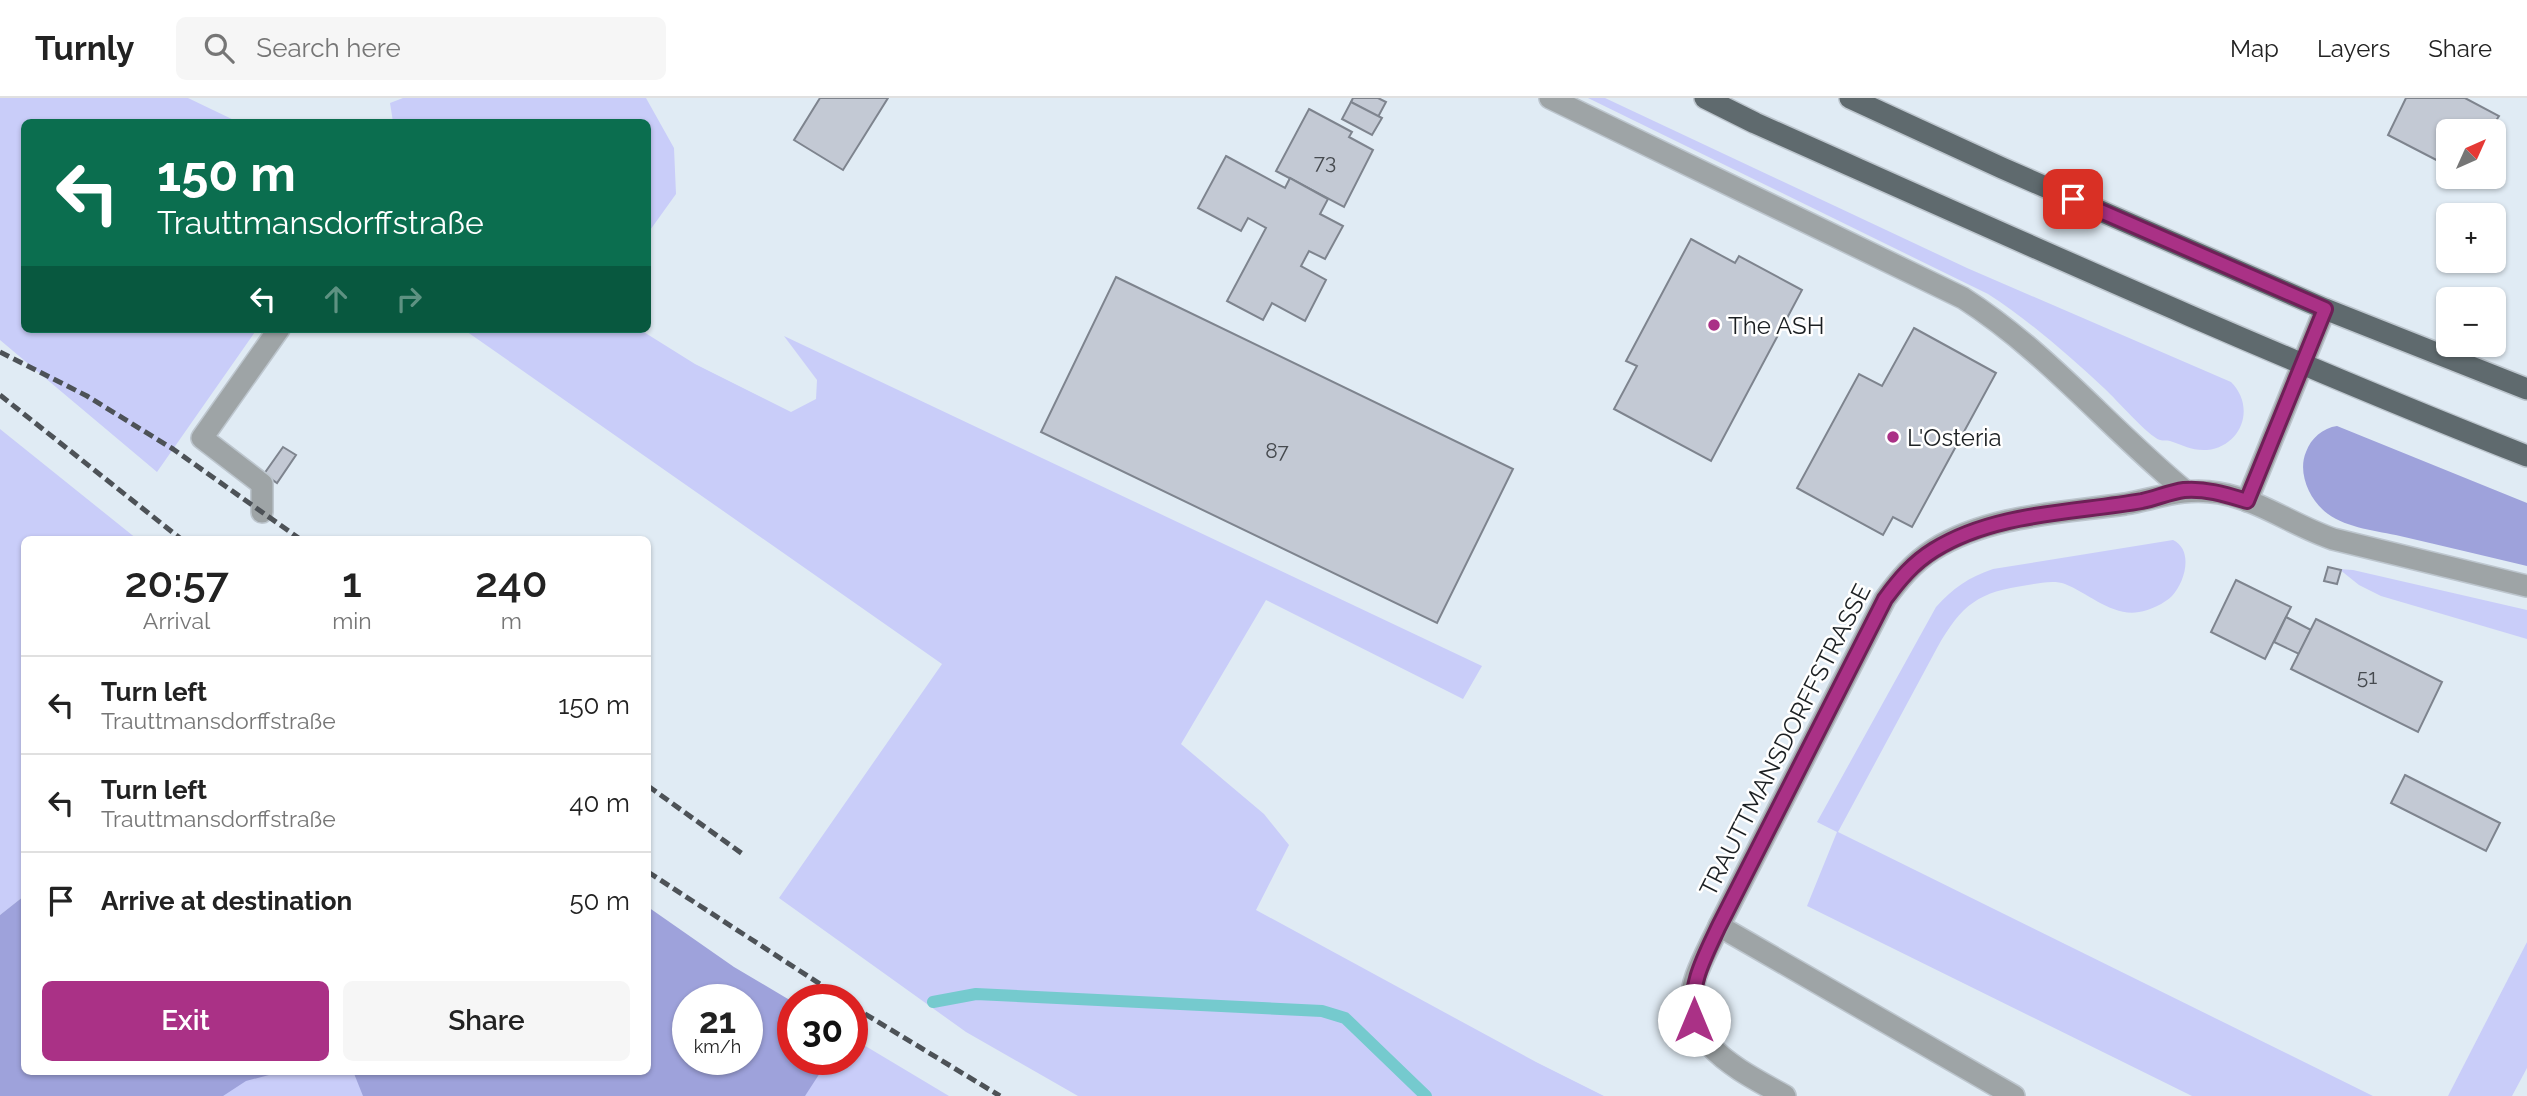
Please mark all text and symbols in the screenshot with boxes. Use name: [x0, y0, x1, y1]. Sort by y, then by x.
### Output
search box: [176, 17, 666, 80]
text: Turnly: [35, 29, 134, 68]
icon: search: [200, 29, 238, 67]
text: Search here: [256, 33, 401, 63]
text: Map: [2230, 34, 2279, 63]
text: Layers: [2317, 34, 2390, 63]
text: Share: [2428, 34, 2492, 63]
north arrow: [2436, 119, 2506, 189]
map controls: [2436, 119, 2506, 357]
text: 150 m: [157, 145, 296, 202]
icon: left: [42, 147, 133, 238]
house number: 73: [1314, 149, 1336, 174]
pin: [2043, 169, 2103, 229]
icon: arrive: [2054, 180, 2092, 218]
button: +: [2436, 203, 2506, 273]
text: Trauttmansdorffstraße: [157, 204, 484, 241]
icon: left: [244, 280, 282, 318]
icon: ahead: [317, 280, 355, 318]
icon: right: [390, 280, 428, 318]
button: −: [2436, 287, 2506, 357]
place label: The ASH: [1728, 311, 1824, 340]
marker: The ASH: [1706, 317, 1722, 333]
place label: L'Osteria: [1907, 423, 2002, 452]
marker: L'Osteria: [1885, 429, 1901, 445]
house number: 87: [1265, 438, 1290, 463]
text: 20:57: [124, 558, 229, 607]
text: 1: [342, 558, 362, 607]
text: 240: [475, 558, 548, 607]
street label: TRAUTTMANSDORFFSTRASSE: [1693, 579, 1877, 901]
text: Arrival: [143, 607, 210, 634]
text: min: [332, 607, 372, 634]
text: m: [501, 607, 522, 634]
house number: 51: [2357, 664, 2377, 689]
text: Turn left: [101, 677, 207, 707]
icon: left: [42, 686, 80, 724]
text: 150 m: [558, 690, 630, 720]
text: Trauttmansdorffstraße: [101, 707, 336, 734]
text: Turn left: [101, 775, 207, 805]
icon: left: [42, 784, 80, 822]
text: 40 m: [569, 788, 630, 818]
text: Trauttmansdorffstraße: [101, 805, 336, 832]
icon: arrive: [42, 882, 80, 920]
text: Arrive at destination: [101, 886, 352, 916]
text: 50 m: [569, 886, 630, 916]
button: Exit: [42, 981, 329, 1061]
button: Share: [343, 981, 630, 1061]
position arrow: [1657, 983, 1731, 1057]
speed limit sign: 30: [777, 984, 868, 1075]
text: 21: [699, 1000, 736, 1041]
text: km/h: [694, 1036, 741, 1057]

